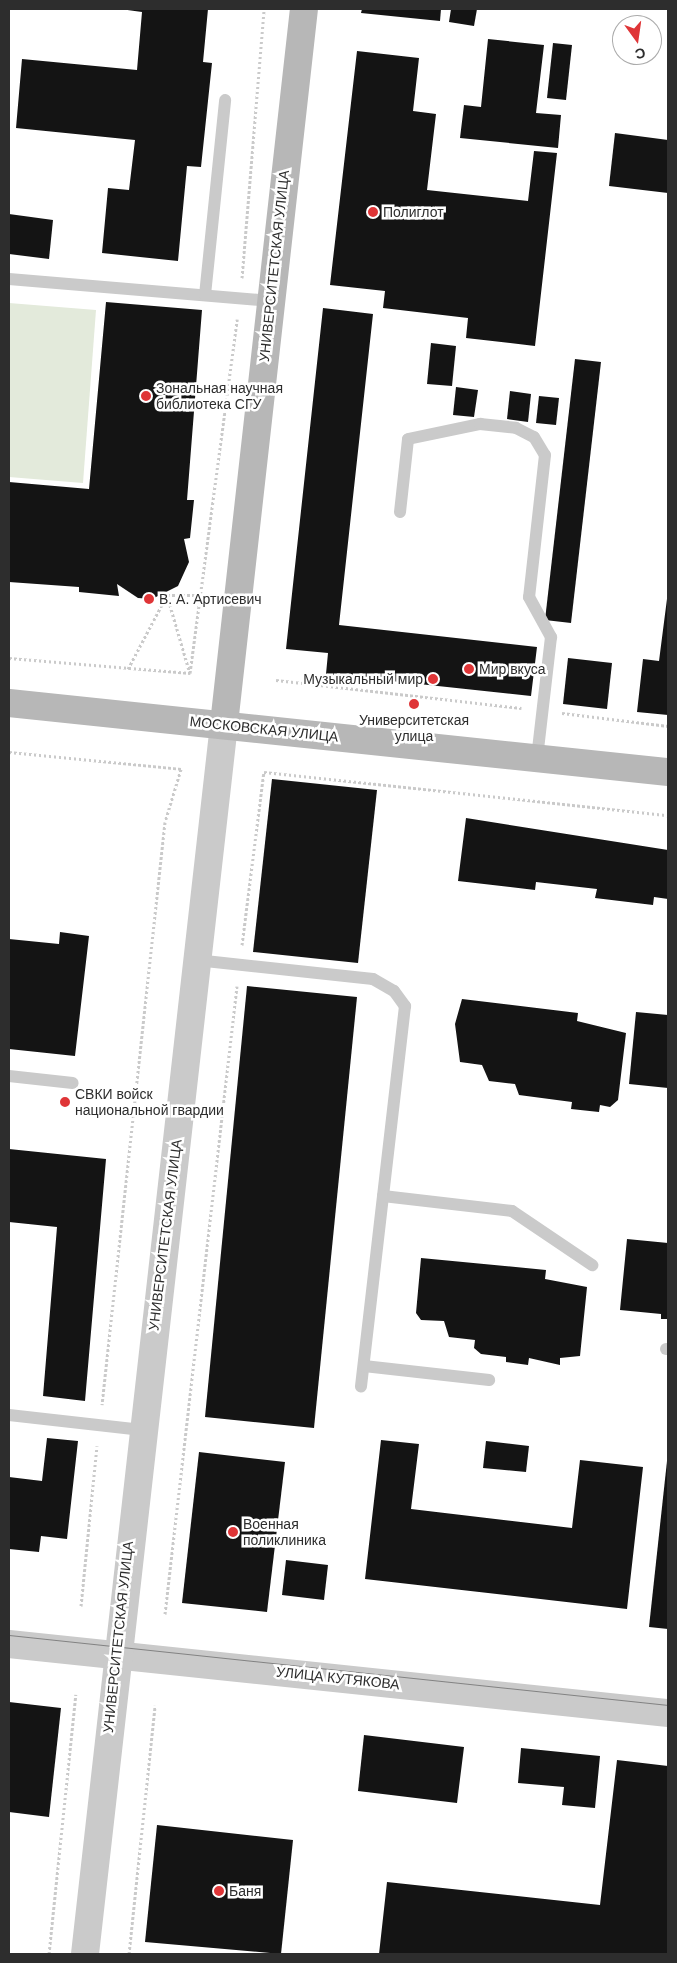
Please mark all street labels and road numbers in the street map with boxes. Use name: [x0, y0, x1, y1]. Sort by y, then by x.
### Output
street label: УНИВЕРСИТЕТСКАЯ УЛИЦА: [256, 169, 292, 363]
street label: МОСКОВСКАЯ УЛИЦА: [189, 713, 339, 745]
street label: УНИВЕРСИТЕТСКАЯ УЛИЦА: [145, 1138, 185, 1332]
street label: УНИВЕРСИТЕТСКАЯ УЛИЦА: [100, 1540, 136, 1734]
street label: УЛИЦА КУТЯКОВА: [276, 1663, 400, 1693]

